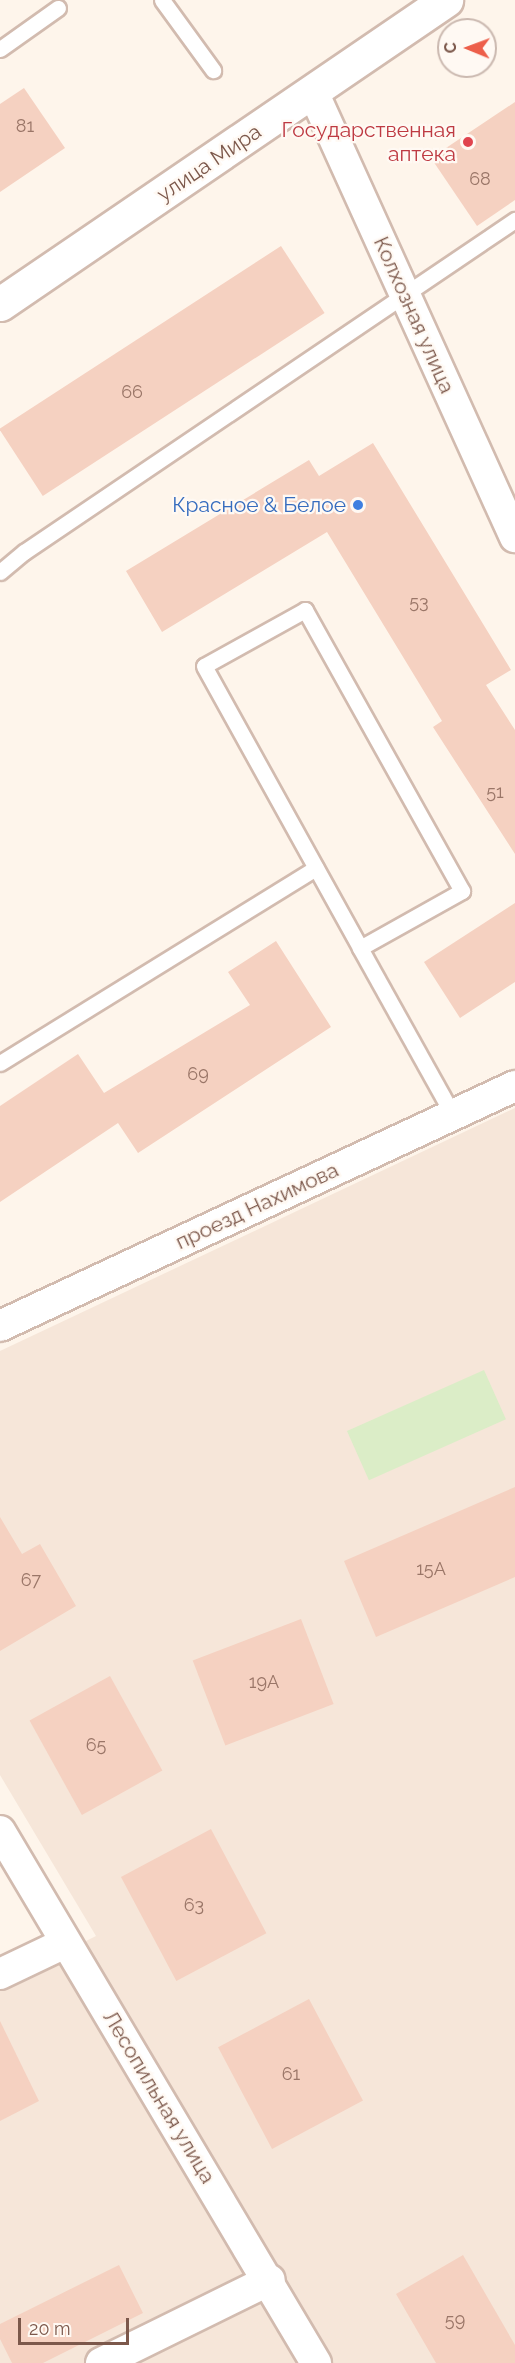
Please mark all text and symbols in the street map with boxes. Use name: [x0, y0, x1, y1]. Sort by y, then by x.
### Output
north arrow: [437, 18, 497, 78]
text: С: [441, 42, 460, 53]
house number: 81: [16, 115, 34, 137]
place label: Государственная аптека: [281, 117, 456, 167]
street label: улица Мира: [152, 119, 266, 207]
marker: Государственная аптека: [461, 135, 475, 149]
house number: 68: [469, 168, 491, 190]
street label: Колхозная улица: [368, 233, 460, 397]
house number: 66: [121, 381, 143, 403]
place label: Красное & Белое: [172, 492, 346, 518]
marker: Красное & Белое: [351, 498, 365, 512]
house number: 53: [409, 591, 429, 613]
house number: 51: [486, 781, 504, 803]
house number: 69: [187, 1063, 209, 1085]
street label: проезд Нахимова: [172, 1157, 342, 1255]
house number: 15А: [416, 1558, 446, 1580]
house number: 67: [21, 1569, 41, 1591]
house number: 19А: [249, 1671, 279, 1693]
house number: 65: [86, 1734, 106, 1756]
house number: 63: [184, 1894, 204, 1916]
street label: Лесопильная улица: [97, 2006, 221, 2188]
house number: 61: [282, 2063, 300, 2085]
scale bar: [21, 2306, 132, 2344]
house number: 59: [445, 2309, 465, 2331]
text: 20 m: [29, 2318, 71, 2339]

